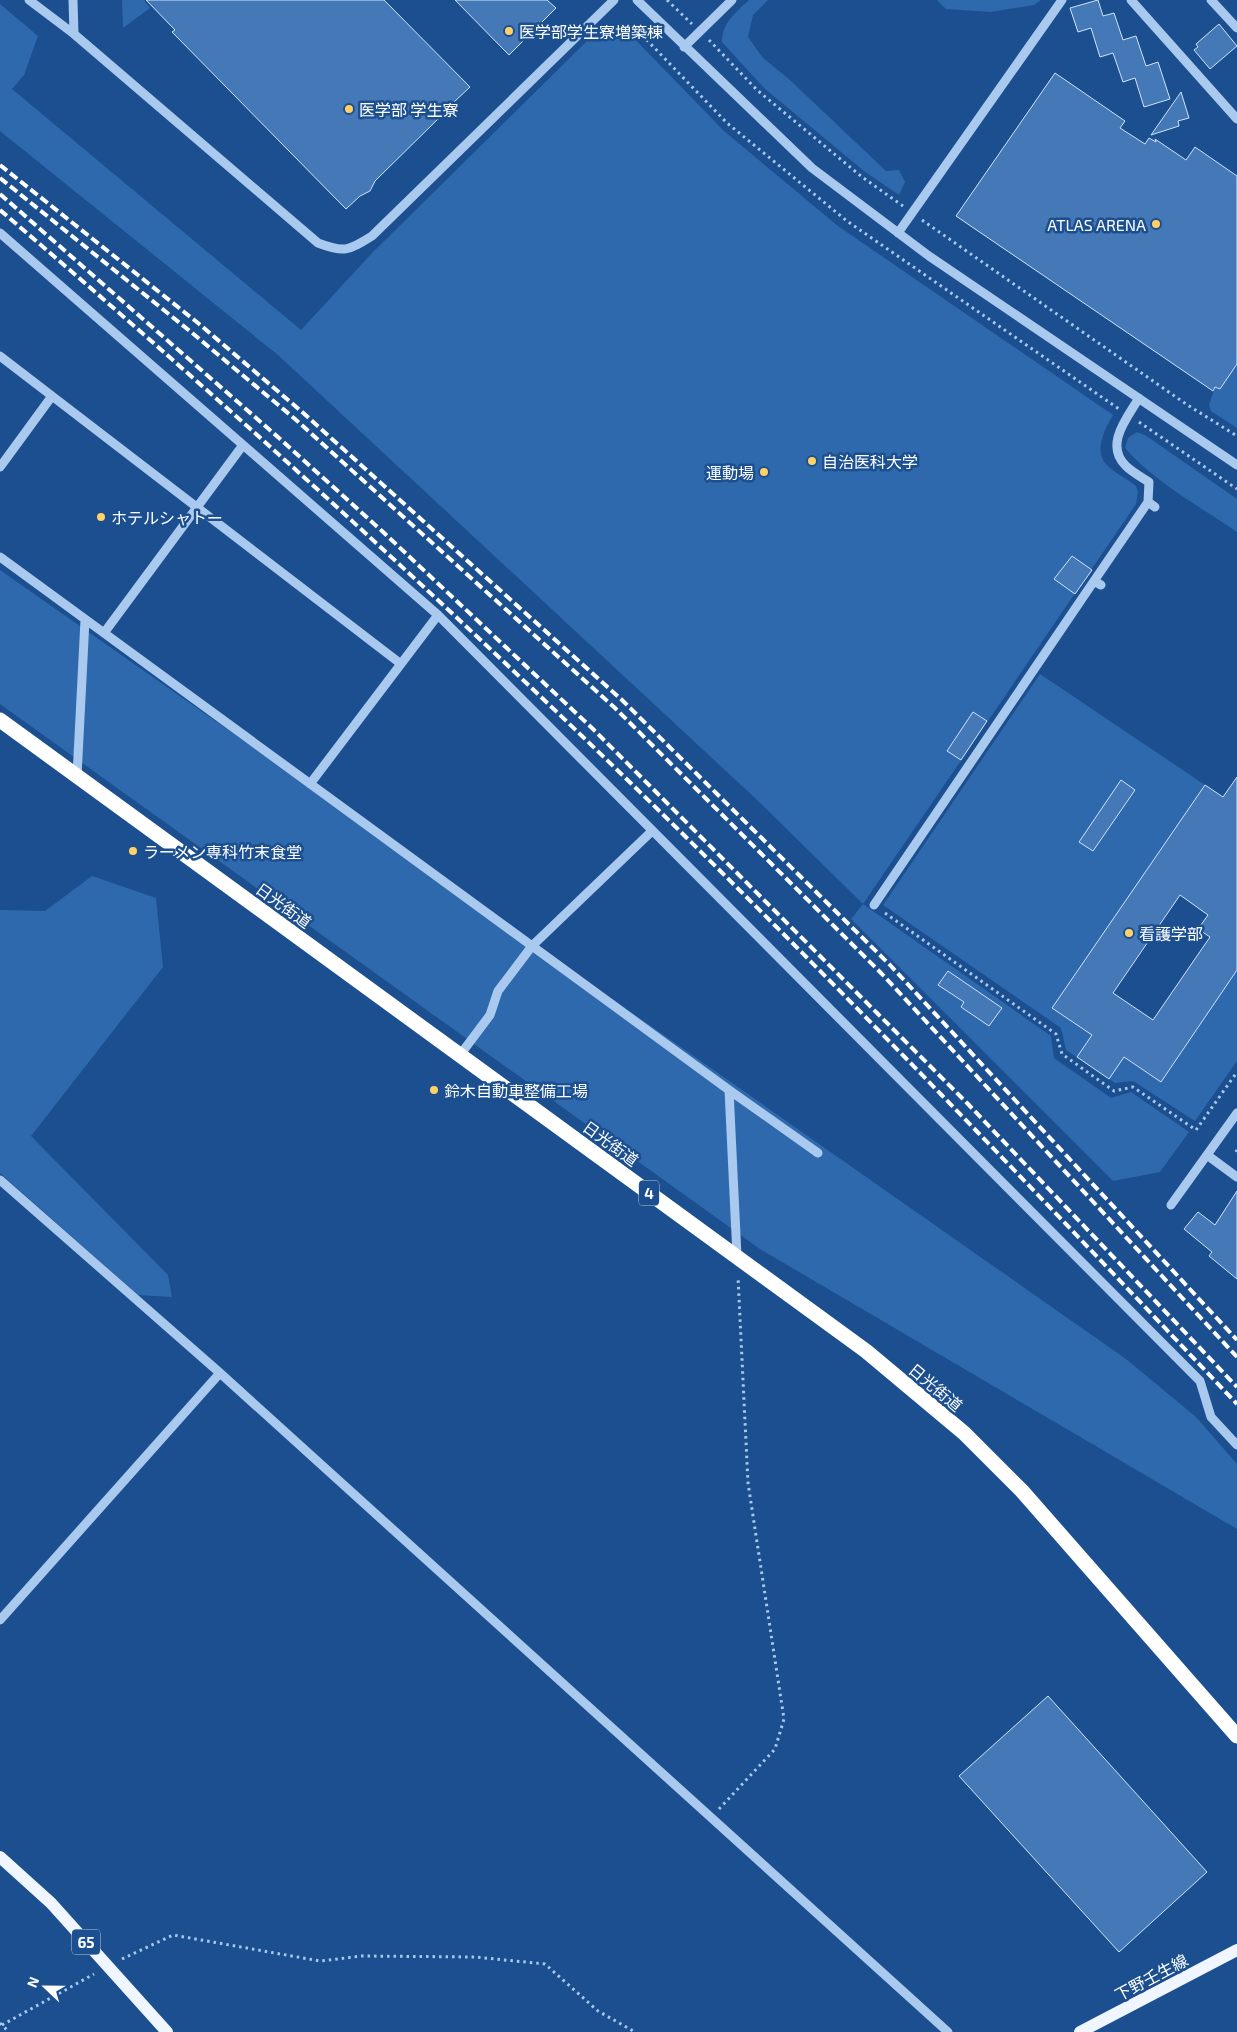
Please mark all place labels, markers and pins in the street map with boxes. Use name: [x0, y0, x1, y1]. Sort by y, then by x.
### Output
place label: 医学部学生寮増築棟: [519, 22, 663, 41]
marker: 医学部学生寮増築棟: [503, 25, 515, 37]
place label: 医学部 学生寮: [359, 100, 459, 119]
marker: 医学部 学生寮: [343, 103, 355, 115]
place label: ATLAS ARENA: [1047, 215, 1146, 234]
marker: ATLAS ARENA: [1150, 218, 1162, 230]
place label: 自治医科大学: [822, 452, 918, 471]
marker: 自治医科大学: [806, 455, 818, 467]
place label: 運動場: [706, 463, 754, 482]
marker: 運動場: [758, 466, 770, 478]
place label: ホテルシャトー: [111, 508, 223, 527]
marker: ホテルシャトー: [95, 511, 107, 523]
place label: ラーメン専科竹末食堂: [143, 842, 302, 861]
marker: ラーメン専科竹末食堂: [127, 845, 139, 857]
place label: 看護学部: [1139, 924, 1203, 943]
marker: 看護学部: [1123, 927, 1135, 939]
place label: 鈴木自動車整備工場: [444, 1081, 588, 1100]
marker: 鈴木自動車整備工場: [428, 1084, 440, 1096]

